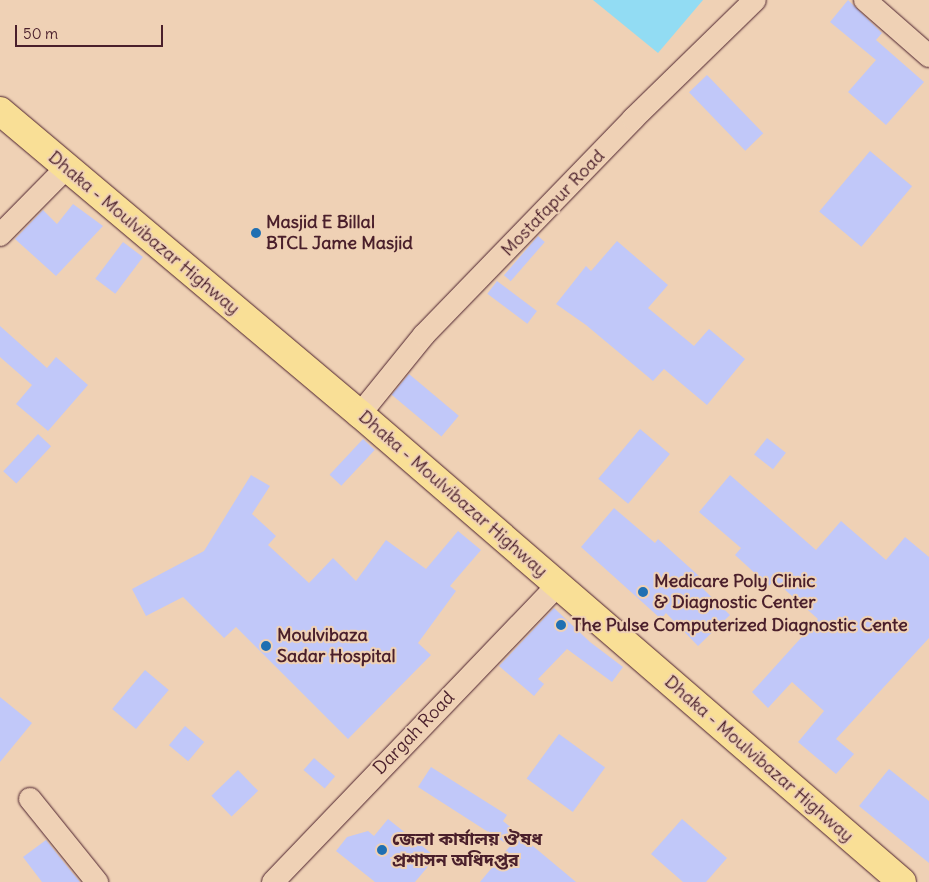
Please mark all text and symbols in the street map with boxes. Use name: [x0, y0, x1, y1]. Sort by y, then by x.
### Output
scale bar: [18, 15, 165, 47]
text: 50 m: [23, 24, 58, 43]
street label: Mostafapur Road: [497, 145, 609, 261]
street label: Dhaka - Moulvibazar Highway: [44, 147, 244, 319]
place label: Masjid E Billal BTCL Jame Masjid: [266, 212, 413, 254]
marker: Masjid E Billal BTCL Jame Masjid: [250, 227, 262, 239]
street label: Dhaka - Moulvibazar Highway: [354, 406, 552, 582]
place label: Medicare Poly Clinic & Diagnostic Center: [654, 571, 816, 614]
marker: Medicare Poly Clinic & Diagnostic Center: [636, 585, 650, 599]
place label: The Pulse Computerized Diagnostic Cente: [572, 614, 908, 636]
marker: The Pulse Computerized Diagnostic Cente: [554, 618, 568, 632]
place label: Moulvibaza Sadar Hospital: [277, 625, 396, 668]
marker: Moulvibaza Sadar Hospital: [259, 639, 273, 653]
street label: Dhaka - Moulvibazar Highway: [660, 671, 858, 847]
street label: Dargah Road: [369, 687, 459, 779]
place label: জেলা কার্যালয় ঔষধ প্রশাসন অধিদপ্তর: [392, 829, 542, 872]
marker: জেলা কার্যালয় ঔষধ প্রশাসন অধিদপ্তর: [376, 844, 388, 856]

